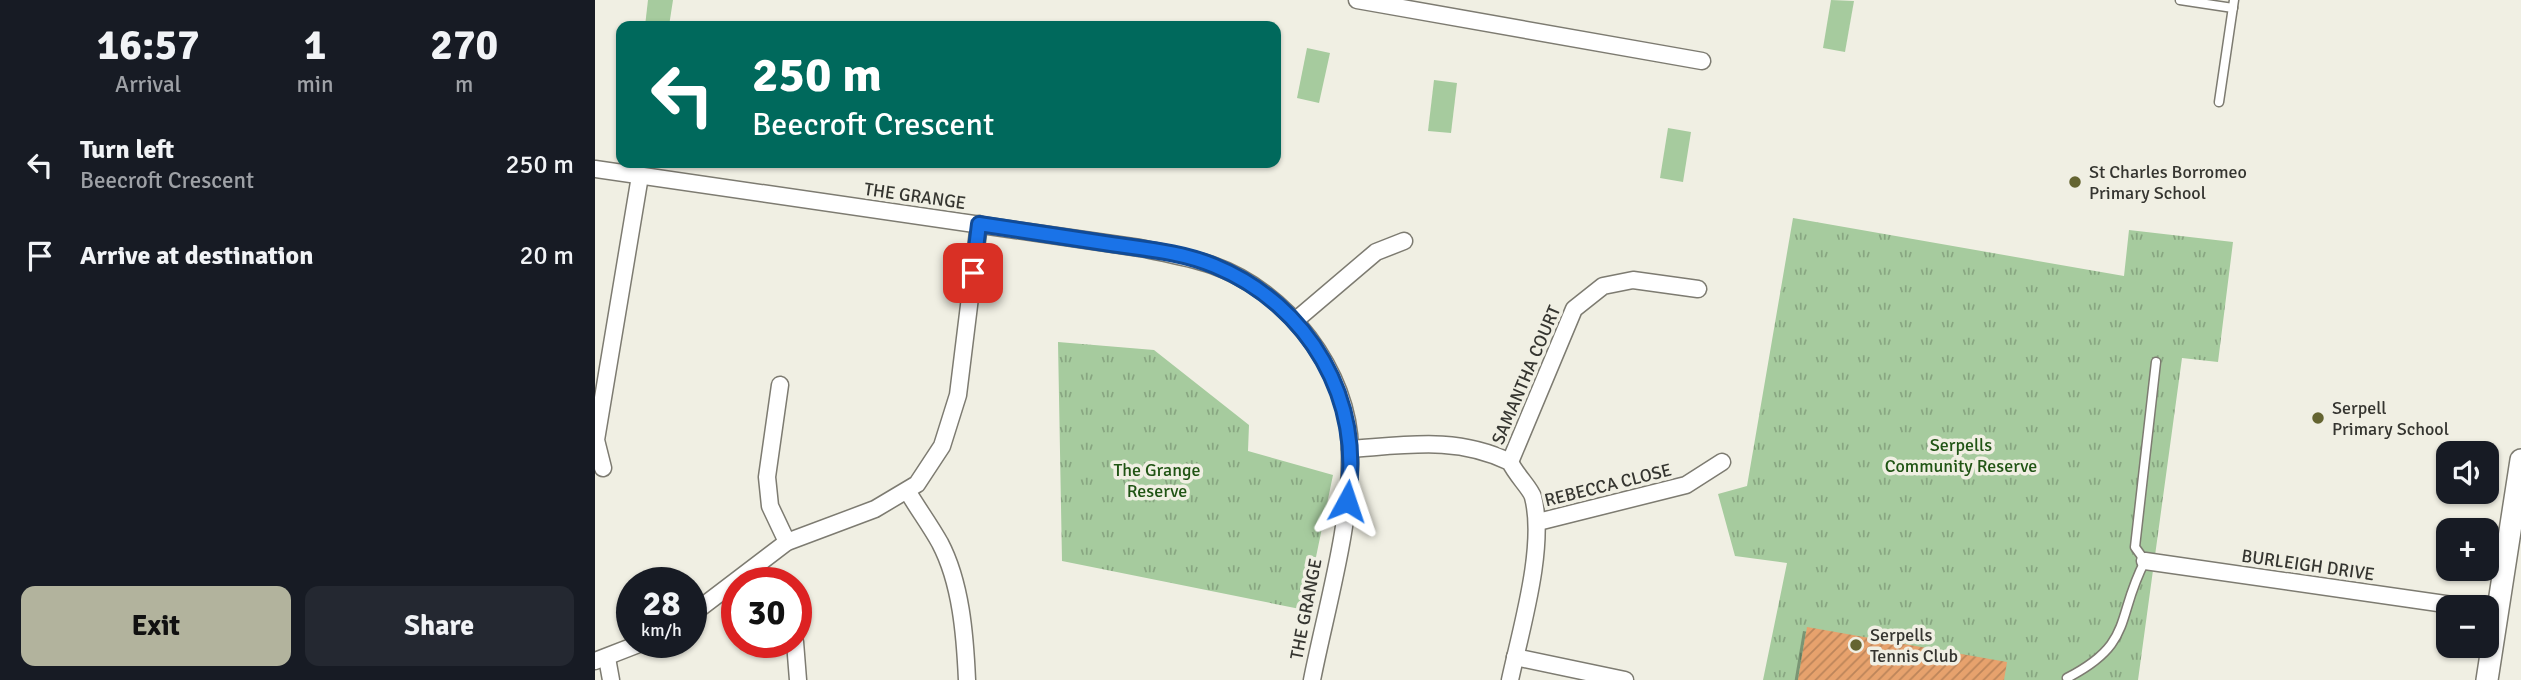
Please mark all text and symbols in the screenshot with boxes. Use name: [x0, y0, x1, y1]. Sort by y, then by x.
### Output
text: 16:57: [97, 20, 200, 71]
text: 1: [304, 20, 326, 71]
text: 270: [430, 20, 498, 71]
text: 250 m: [752, 45, 882, 105]
icon: left: [637, 49, 728, 140]
text: Arrival: [115, 70, 181, 99]
text: min: [296, 70, 334, 99]
text: m: [455, 70, 473, 99]
text: Beecroft Crescent: [752, 105, 994, 144]
text: Turn left: [80, 134, 174, 166]
icon: left: [21, 146, 59, 184]
text: 250 m: [505, 149, 574, 181]
place label: St Charles Borromeo Primary School: [2089, 161, 2247, 204]
text: Beecroft Crescent: [80, 166, 254, 195]
marker: St Charles Borromeo Primary School: [2067, 174, 2083, 190]
street label: THE GRANGE: [863, 178, 967, 214]
icon: arrive: [21, 237, 59, 275]
text: Arrive at destination: [80, 240, 313, 272]
text: 20 m: [519, 240, 574, 272]
pin: [943, 243, 1003, 303]
icon: arrive: [954, 254, 992, 292]
street label: SAMANTHA COURT: [1487, 302, 1565, 448]
place label: Serpell Primary School: [2332, 397, 2449, 440]
marker: Serpell Primary School: [2310, 410, 2326, 426]
park label: Serpells Community Reserve: [1885, 434, 2037, 477]
map controls: [2436, 441, 2499, 658]
button: sound: [2436, 441, 2499, 504]
park label: The Grange Reserve: [1113, 459, 1201, 502]
street label: REBECCA CLOSE: [1542, 459, 1674, 511]
position arrow: [1310, 464, 1384, 538]
button: +: [2436, 518, 2499, 581]
street label: BURLEIGH DRIVE: [2240, 545, 2376, 585]
street label: THE GRANGE: [1285, 557, 1327, 661]
speed limit sign: 30: [721, 567, 812, 658]
text: 28: [643, 582, 680, 625]
button: Exit: [21, 586, 291, 666]
button: Share: [305, 586, 574, 666]
button: −: [2436, 595, 2499, 658]
text: km/h: [641, 619, 682, 641]
place label: Serpells Tennis Club: [1870, 624, 1958, 667]
marker: Serpells Tennis Club: [1848, 637, 1864, 653]

